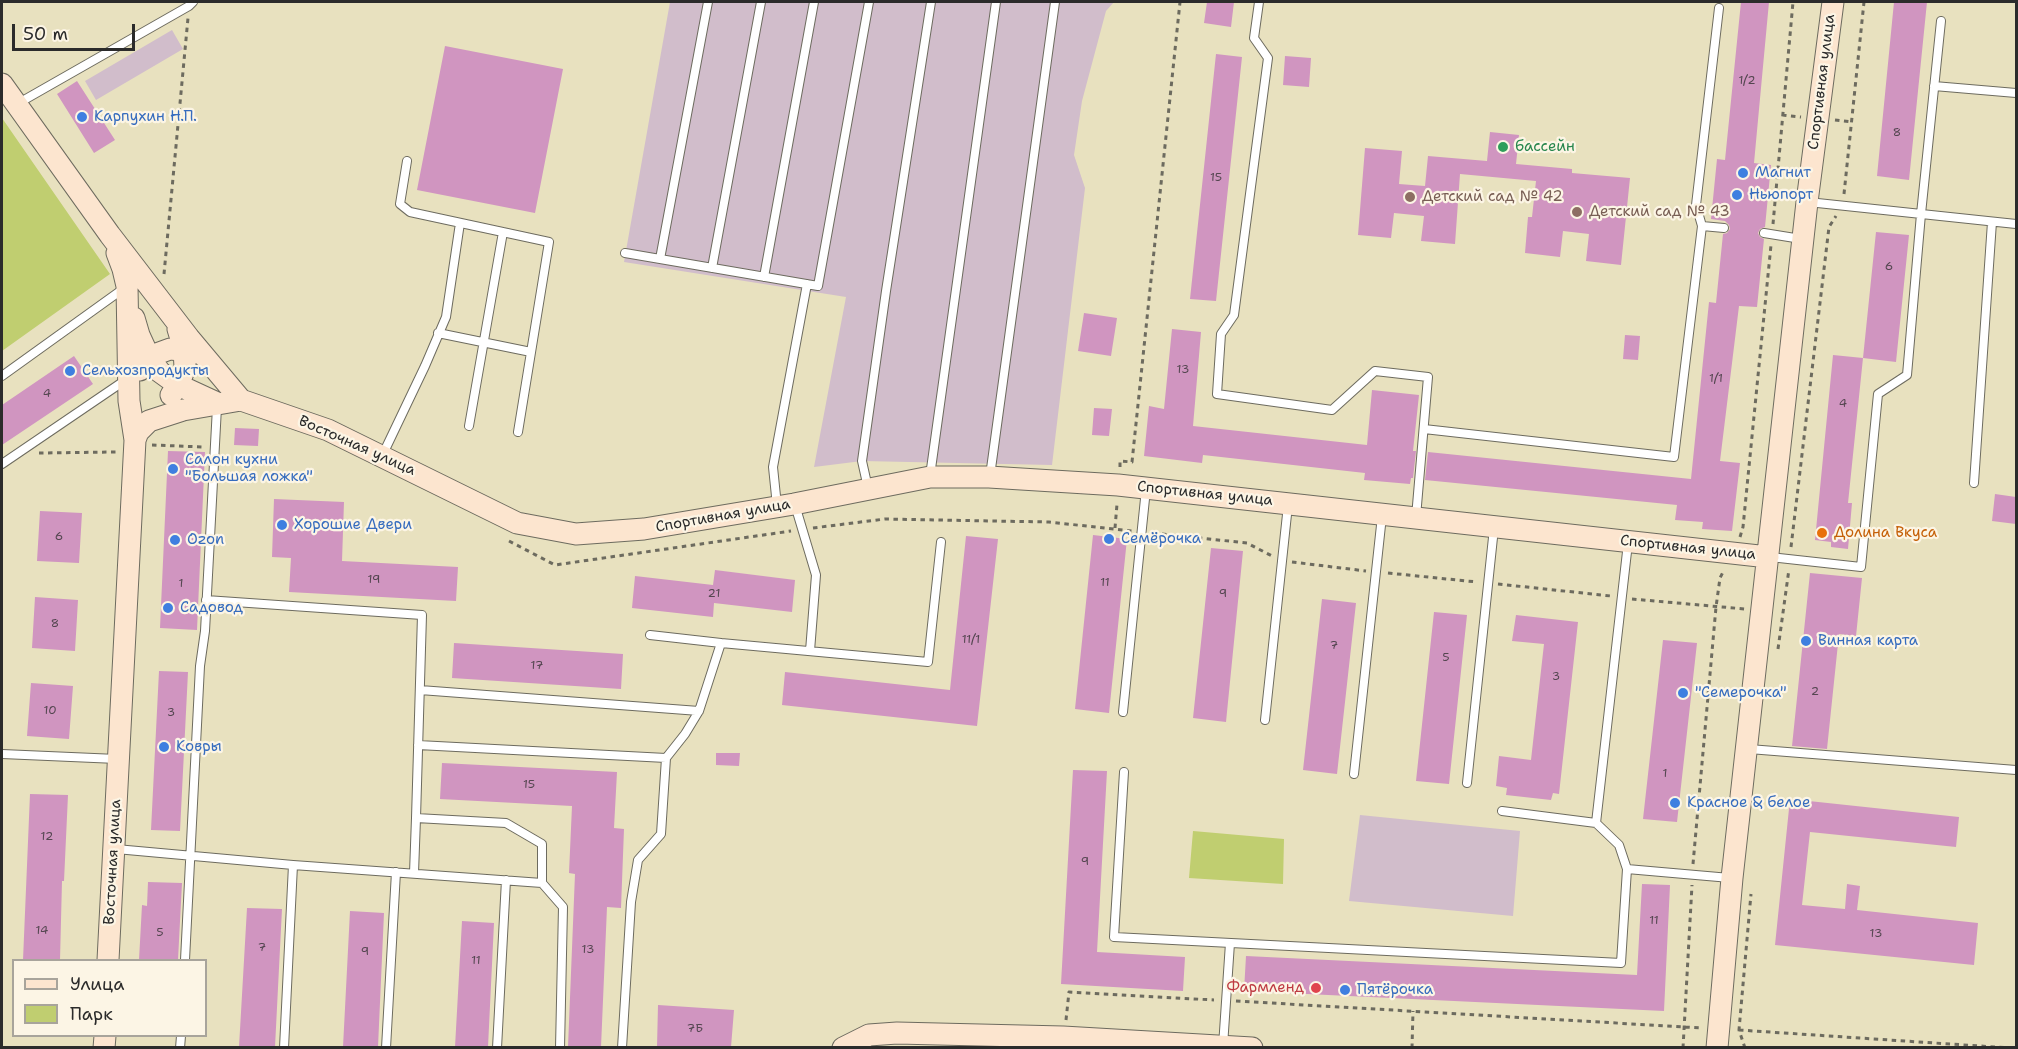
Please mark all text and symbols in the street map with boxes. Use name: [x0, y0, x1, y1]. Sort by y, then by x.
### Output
scale bar: [15, 12, 138, 50]
street label: Спортивная улица: [1805, 13, 1839, 151]
text: 50 m: [23, 22, 68, 46]
house number: 1/2: [1738, 74, 1756, 88]
place label: Карпухин Н.П.: [94, 108, 197, 126]
marker: Карпухин Н.П.: [75, 110, 89, 124]
house number: 8: [1893, 126, 1901, 140]
place label: бассейн: [1515, 138, 1575, 156]
marker: бассейн: [1496, 140, 1510, 154]
place label: Магнит: [1755, 164, 1811, 182]
marker: Магнит: [1736, 166, 1750, 180]
house number: 15: [1210, 171, 1222, 185]
place label: Ньюпорт: [1749, 186, 1813, 204]
place label: Детский сад № 42: [1422, 188, 1563, 206]
marker: Ньюпорт: [1730, 188, 1744, 202]
marker: Детский сад № 42: [1403, 190, 1417, 204]
place label: Детский сад № 43: [1589, 203, 1730, 221]
marker: Детский сад № 43: [1570, 205, 1584, 219]
house number: 6: [1885, 260, 1893, 274]
place label: Сельхозпродукты: [82, 362, 209, 380]
house number: 13: [1177, 363, 1189, 377]
marker: Сельхозпродукты: [63, 364, 77, 378]
house number: 1/1: [1709, 372, 1723, 386]
house number: 4: [43, 387, 51, 401]
house number: 4: [1839, 397, 1847, 411]
street label: Восточная улица: [296, 412, 418, 480]
place label: Салон кухни "Большая ложка": [185, 451, 313, 486]
marker: Салон кухни "Большая ложка": [166, 462, 180, 476]
street label: Спортивная улица: [1136, 478, 1274, 510]
street label: Спортивная улица: [654, 495, 792, 537]
place label: Хорошие Двери: [294, 516, 412, 534]
marker: Хорошие Двери: [275, 518, 289, 532]
place label: Долина Вкуса: [1834, 524, 1937, 542]
marker: Долина Вкуса: [1815, 526, 1829, 540]
house number: 6: [55, 530, 63, 544]
place label: Семёрочка: [1121, 530, 1201, 548]
place label: Ozon: [187, 531, 224, 549]
marker: Семёрочка: [1102, 532, 1116, 546]
street label: Спортивная улица: [1619, 532, 1757, 564]
marker: Ozon: [168, 533, 182, 547]
house number: 19: [368, 573, 380, 587]
house number: 11: [1100, 576, 1110, 590]
house number: 1: [178, 577, 184, 591]
house number: 21: [708, 587, 720, 601]
house number: 9: [1219, 587, 1227, 601]
place label: Садовод: [180, 599, 243, 617]
marker: Садовод: [161, 601, 175, 615]
house number: 8: [51, 617, 59, 631]
place label: Винная карта: [1818, 632, 1918, 650]
house number: 11/1: [962, 633, 980, 647]
marker: Винная карта: [1799, 634, 1813, 648]
house number: 7: [1330, 639, 1338, 653]
house number: 5: [1442, 651, 1450, 665]
house number: 17: [531, 659, 543, 673]
house number: 3: [1552, 670, 1560, 684]
place label: "Семерочка": [1695, 684, 1787, 702]
house number: 2: [1811, 685, 1819, 699]
marker: "Семерочка": [1676, 686, 1690, 700]
house number: 10: [43, 704, 57, 718]
house number: 3: [167, 706, 175, 720]
place label: Ковры: [176, 738, 222, 756]
marker: Ковры: [157, 740, 171, 754]
house number: 1: [1662, 767, 1668, 781]
house number: 15: [523, 778, 535, 792]
place label: Красное & белое: [1687, 794, 1810, 812]
marker: Красное & белое: [1668, 796, 1682, 810]
street label: Восточная улица: [101, 799, 125, 925]
house number: 12: [41, 830, 53, 844]
house number: 9: [1081, 855, 1089, 869]
house number: 11: [1649, 914, 1659, 928]
house number: 14: [36, 924, 48, 938]
house number: 5: [156, 926, 164, 940]
house number: 13: [1870, 927, 1882, 941]
house number: 7: [258, 941, 266, 955]
house number: 13: [582, 943, 594, 957]
house number: 9: [361, 945, 369, 959]
house number: 11: [471, 954, 481, 968]
legend: [12, 959, 207, 1037]
text: Улица: [70, 972, 124, 996]
place label: Фармленд: [1226, 979, 1304, 997]
marker: Фармленд: [1309, 981, 1323, 995]
place label: Пятёрочка: [1357, 981, 1433, 999]
marker: Пятёрочка: [1338, 983, 1352, 997]
text: Парк: [70, 1002, 113, 1026]
house number: 7Б: [687, 1022, 703, 1036]

